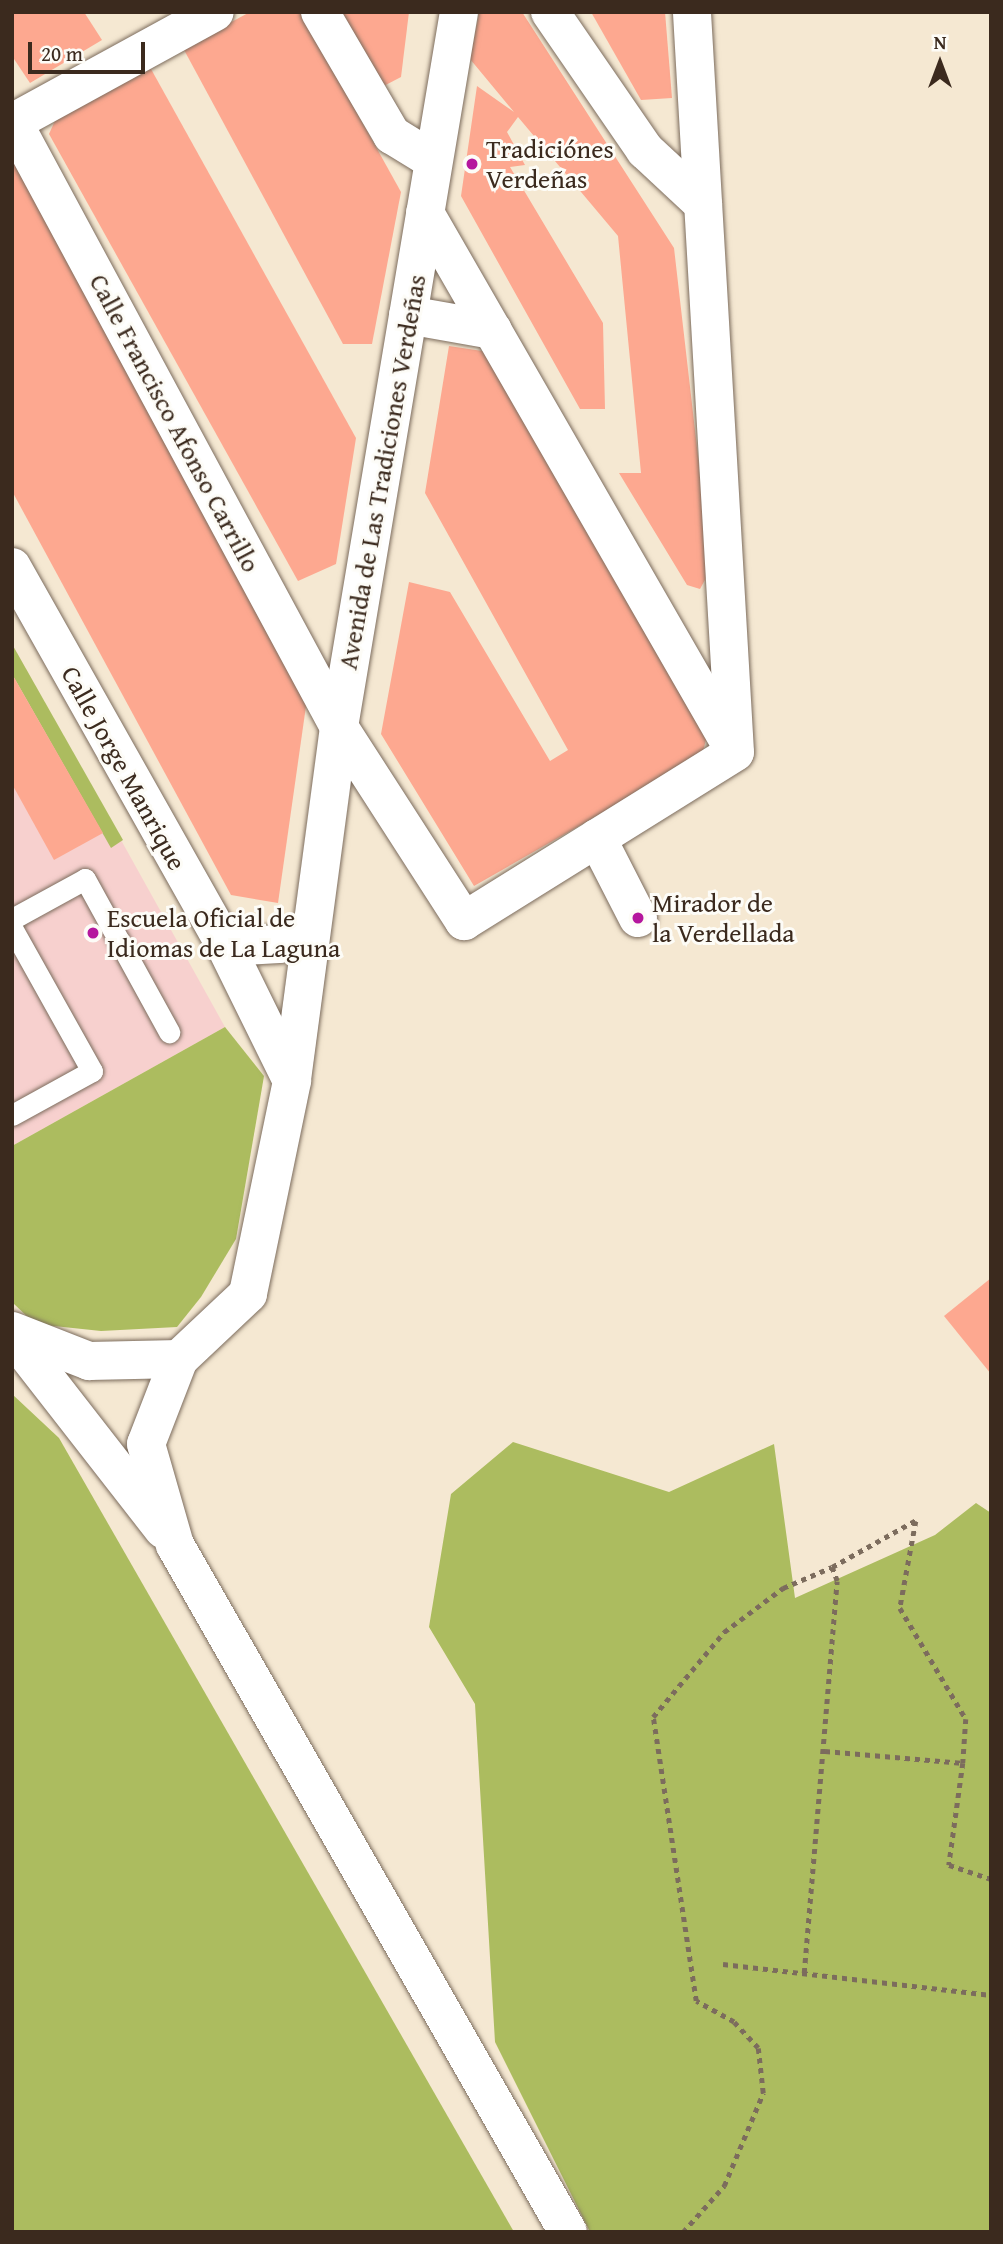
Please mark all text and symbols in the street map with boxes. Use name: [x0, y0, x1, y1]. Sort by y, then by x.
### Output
scale bar: [32, 28, 149, 72]
north arrow: [905, 28, 975, 98]
text: N: [934, 28, 946, 56]
text: 20 m: [41, 38, 83, 69]
place label: Tradiciónes Verdeñas: [486, 133, 614, 194]
marker: Tradiciónes Verdeñas: [464, 156, 480, 172]
street label: Calle Francisco Afonso Carrillo: [83, 269, 267, 577]
street label: Avenida de Las Tradiciones Verdeñas: [332, 272, 432, 672]
street label: Calle Jorge Manrique: [55, 661, 193, 875]
place label: Mirador de la Verdellada: [652, 887, 795, 948]
place label: Escuela Oficial de Idiomas de La Laguna: [107, 902, 340, 964]
marker: Mirador de la Verdellada: [630, 910, 646, 926]
marker: Escuela Oficial de Idiomas de La Laguna: [85, 925, 101, 941]

